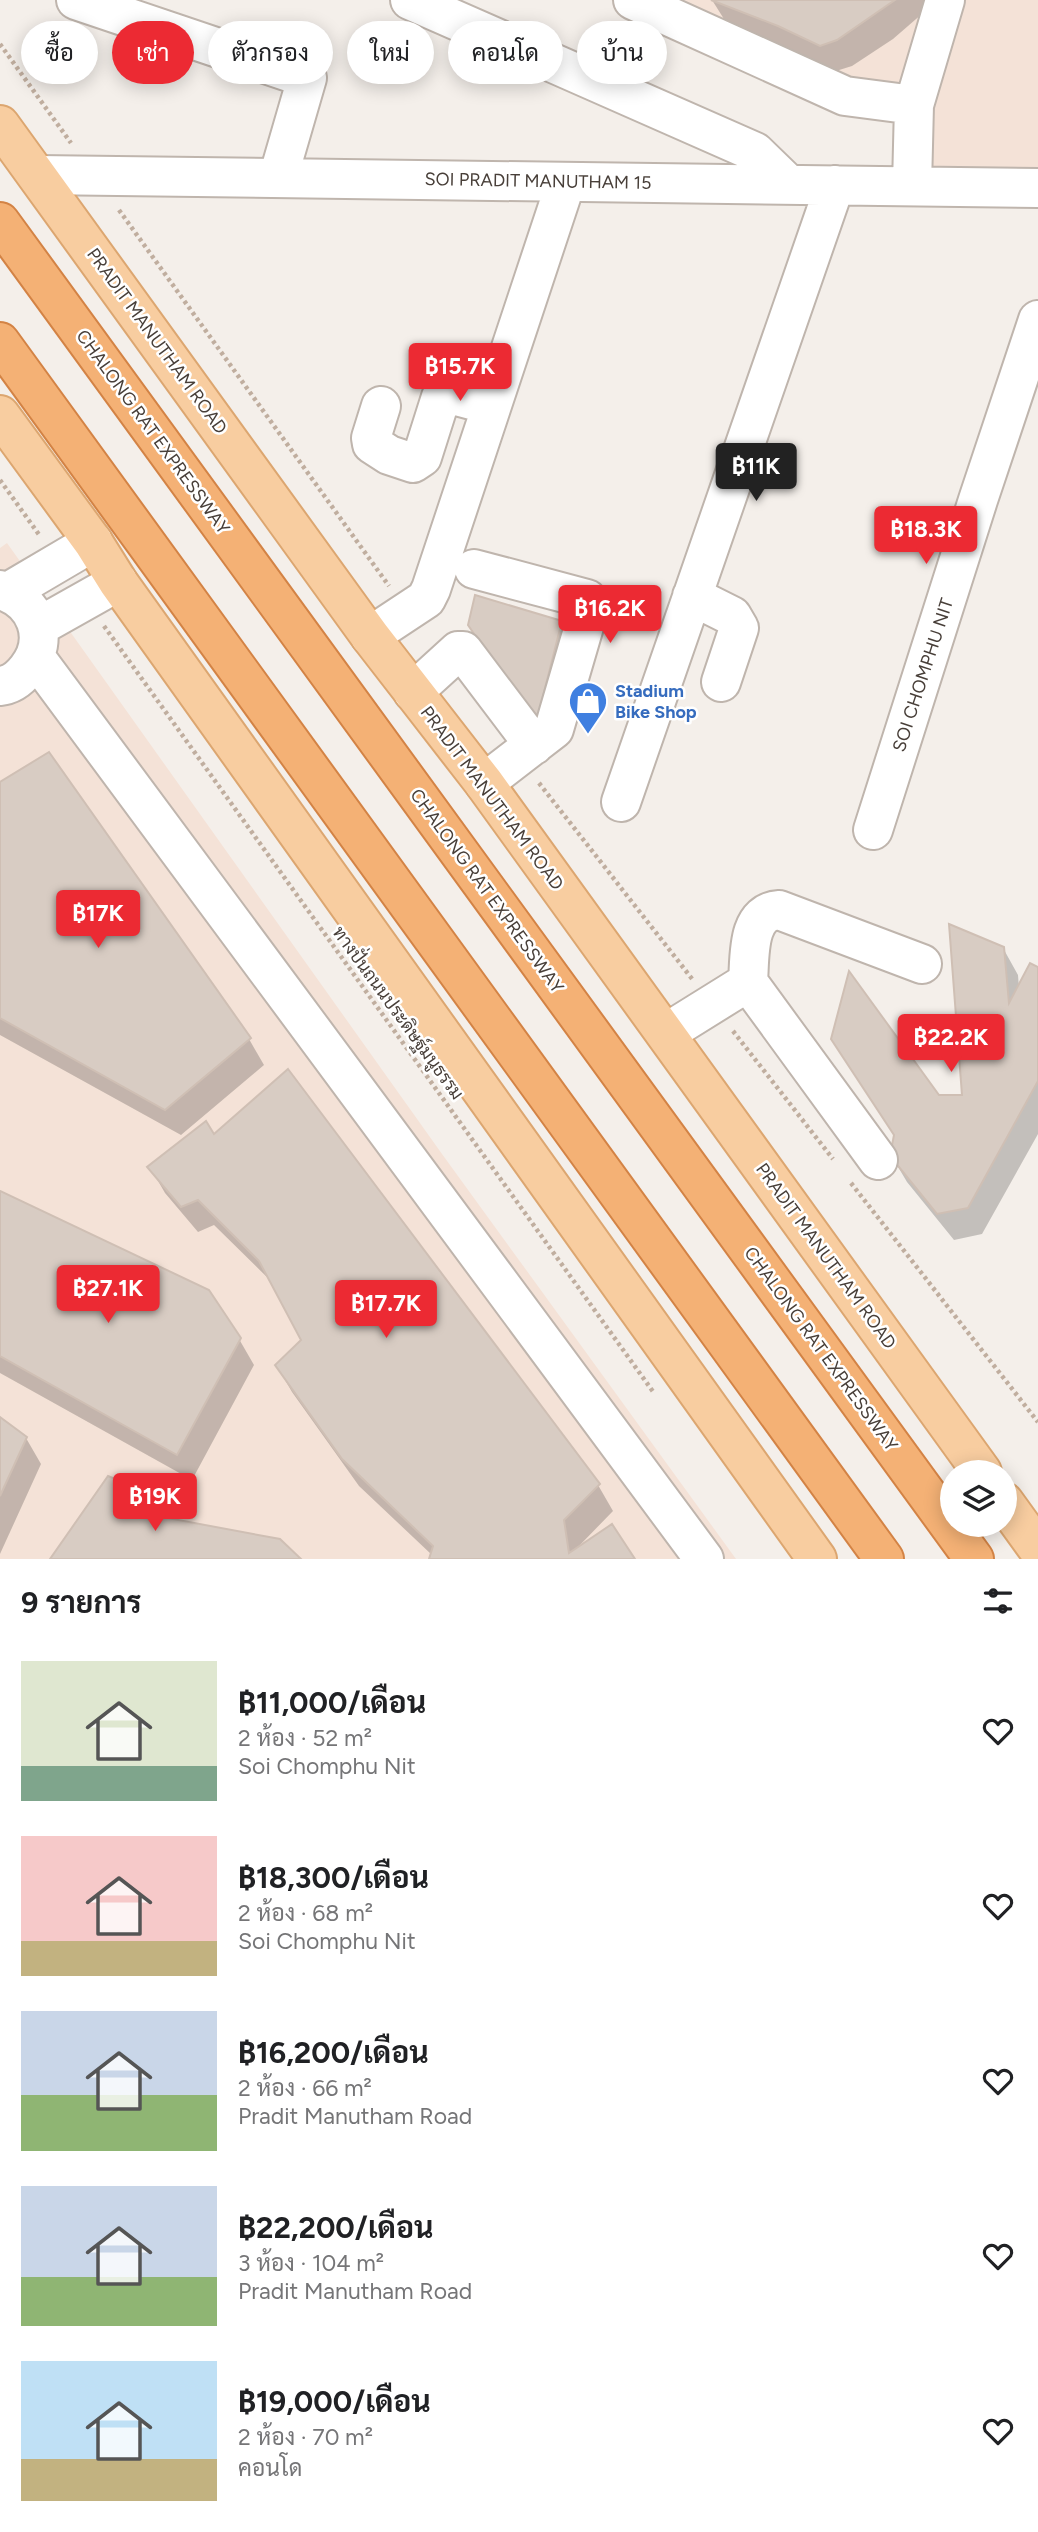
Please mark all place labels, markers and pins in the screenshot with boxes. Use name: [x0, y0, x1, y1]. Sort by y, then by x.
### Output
pin: ฿15.7K: [403, 344, 517, 403]
pin: ฿11K: [715, 444, 797, 503]
pin: ฿18.3K: [869, 506, 983, 566]
pin: ฿16.2K: [553, 586, 667, 645]
shop icon: Stadium Bike Shop: [567, 680, 609, 735]
place label: Stadium Bike Shop: [615, 680, 697, 723]
pin: ฿17K: [57, 890, 139, 950]
pin: ฿22.2K: [894, 1014, 1008, 1074]
pin: ฿27.1K: [51, 1266, 165, 1325]
pin: ฿17.7K: [329, 1280, 443, 1340]
pin: ฿19K: [114, 1474, 196, 1533]

